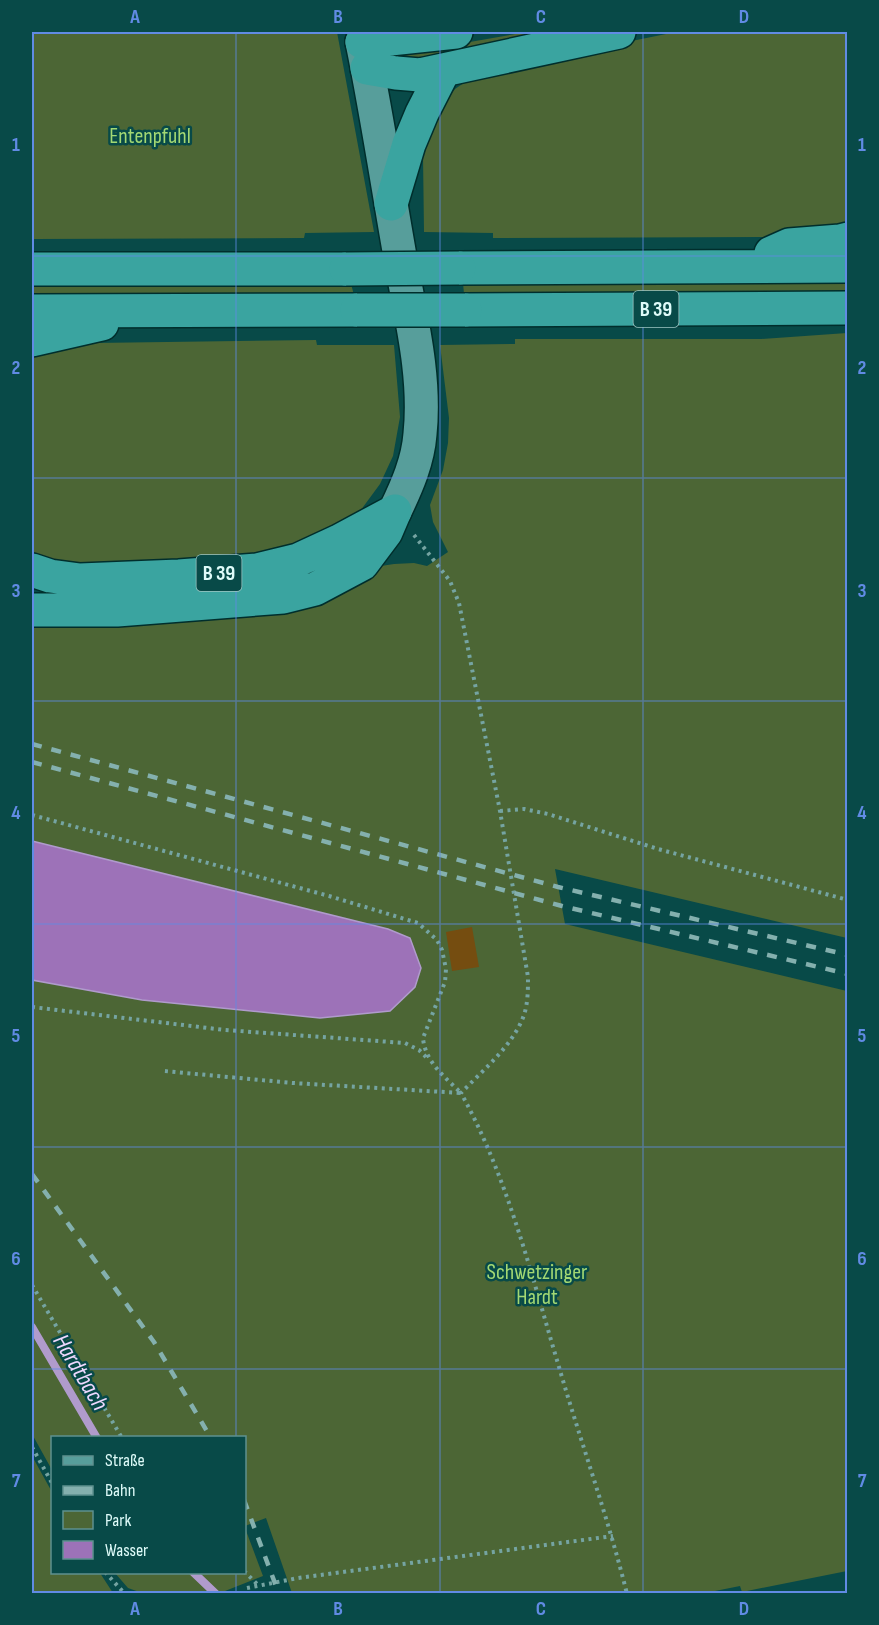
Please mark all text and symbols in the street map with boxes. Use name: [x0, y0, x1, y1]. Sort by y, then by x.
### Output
text: A: [129, 5, 140, 29]
text: B: [333, 5, 343, 29]
text: C: [536, 5, 546, 29]
text: D: [739, 5, 749, 29]
park label: Entenpfuhl: [109, 123, 191, 150]
text: 1: [12, 133, 20, 157]
text: 1: [858, 133, 866, 157]
road number: B 39: [634, 291, 678, 327]
text: 2: [12, 356, 20, 380]
text: 2: [858, 356, 866, 380]
road number: B 39: [196, 555, 242, 591]
text: 3: [12, 579, 21, 603]
text: 3: [858, 579, 867, 603]
text: 4: [11, 801, 21, 825]
text: 4: [857, 801, 867, 825]
text: 5: [12, 1024, 21, 1048]
text: 5: [858, 1024, 867, 1048]
text: 6: [11, 1247, 21, 1271]
text: 6: [857, 1247, 867, 1271]
park label: Schwetzinger Hardt: [487, 1259, 587, 1311]
water label: Hardtbach: [47, 1329, 115, 1416]
legend: [51, 1436, 246, 1574]
text: Straße: [105, 1450, 145, 1471]
text: 7: [12, 1469, 21, 1493]
text: 7: [858, 1469, 867, 1493]
text: Bahn: [105, 1480, 135, 1501]
text: Park: [105, 1510, 131, 1531]
text: Wasser: [105, 1540, 148, 1561]
text: A: [129, 1597, 140, 1621]
text: B: [333, 1597, 343, 1621]
text: C: [536, 1597, 546, 1621]
text: D: [739, 1597, 749, 1621]

